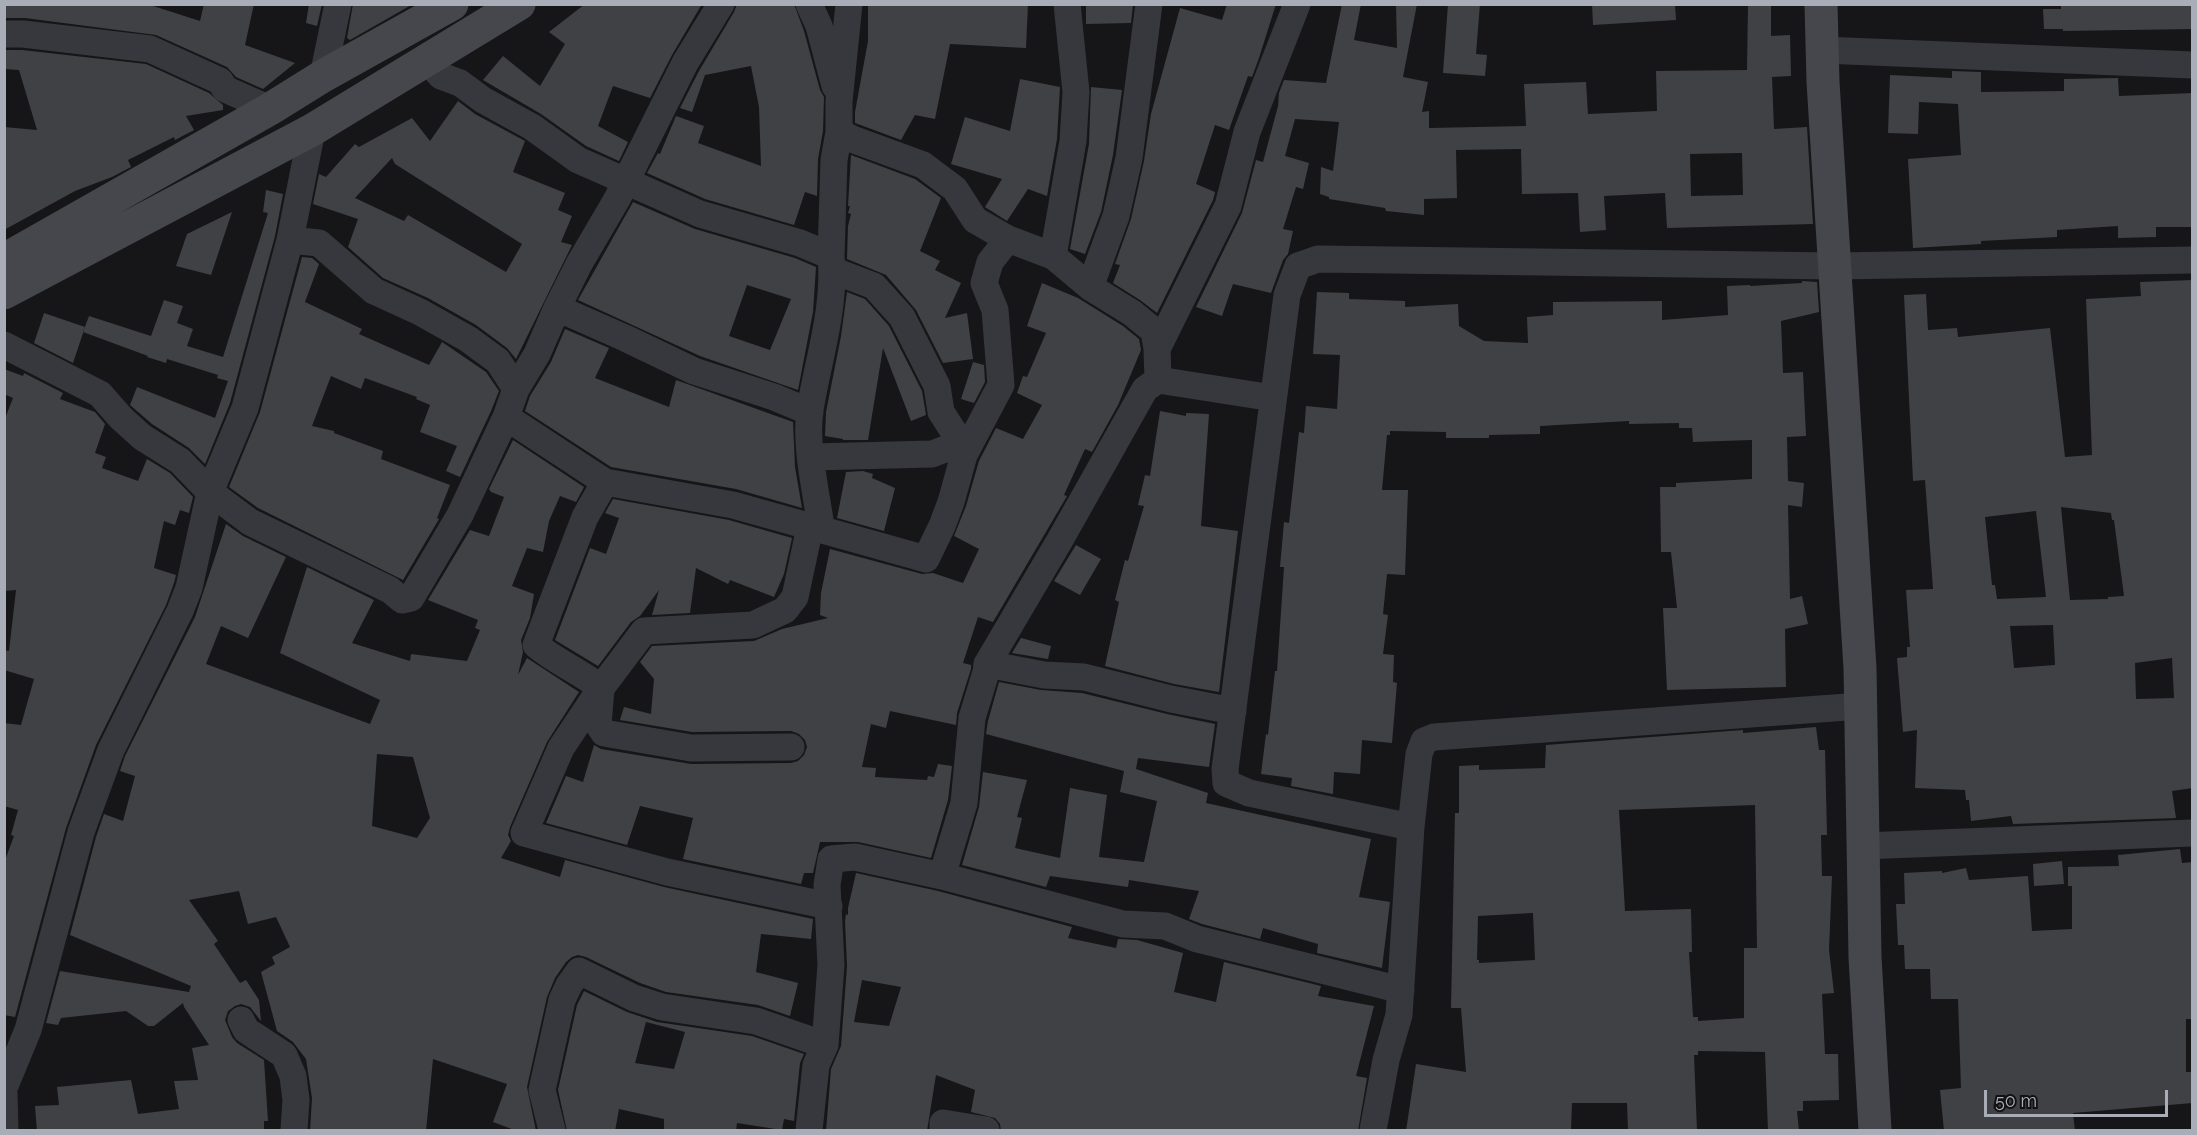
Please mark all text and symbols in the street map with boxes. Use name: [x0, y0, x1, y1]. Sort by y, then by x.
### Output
scale bar: [1987, 1078, 2172, 1116]
text: 50 m: [1995, 1090, 2037, 1111]

